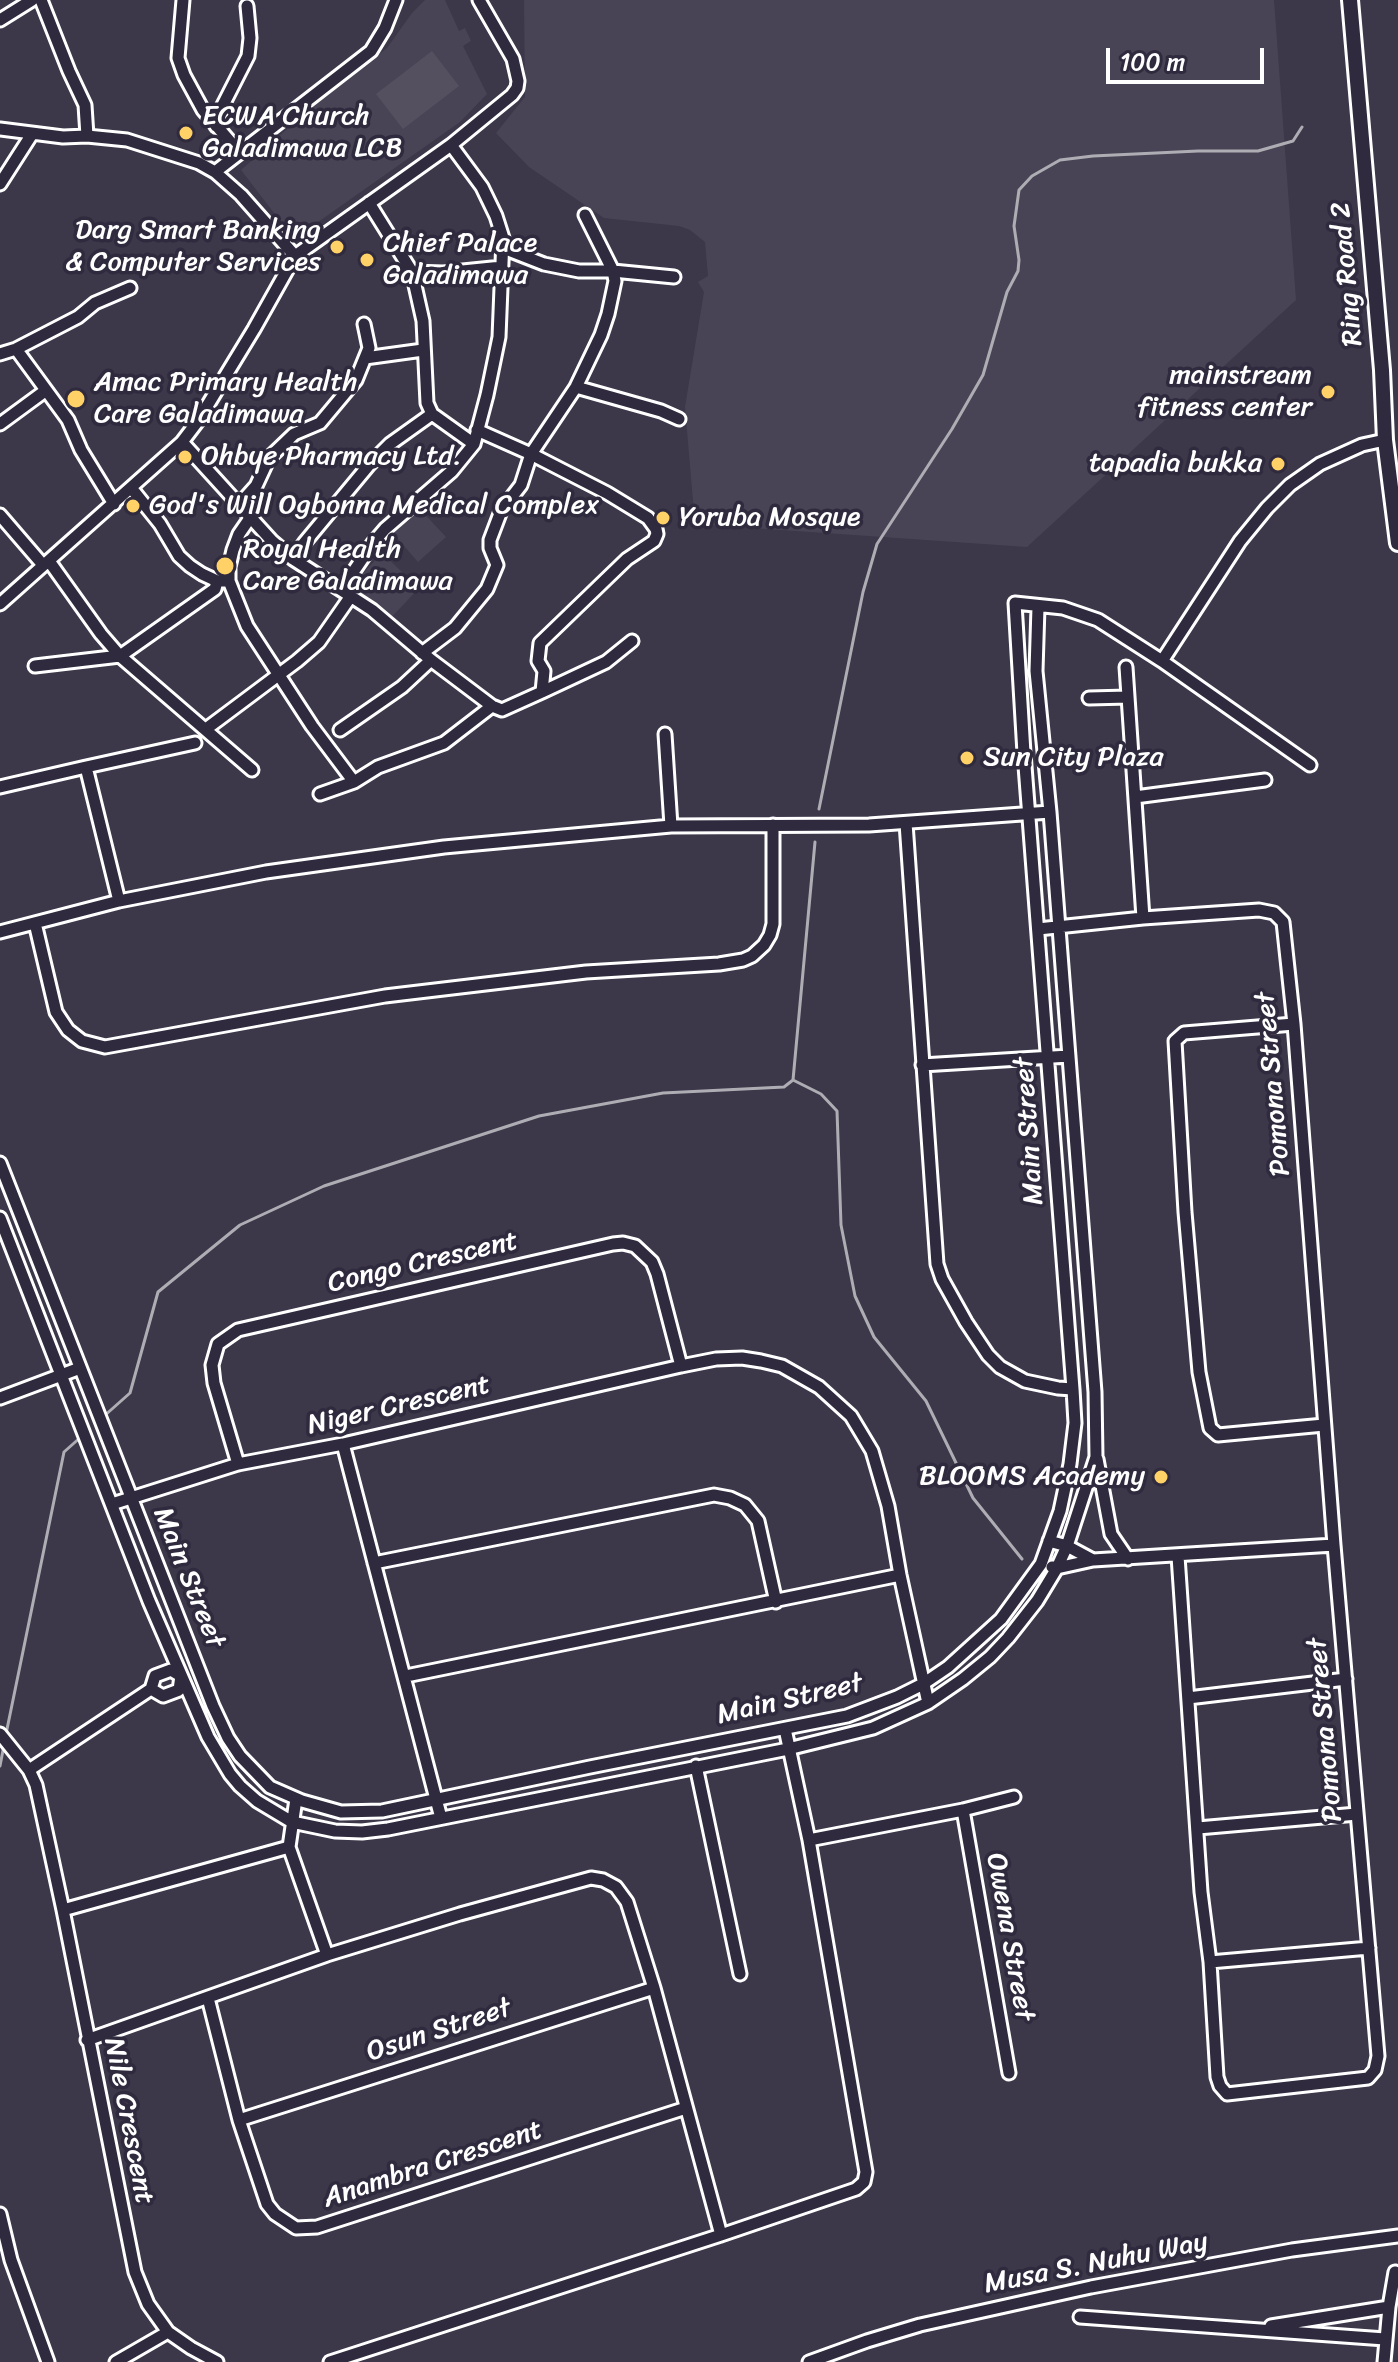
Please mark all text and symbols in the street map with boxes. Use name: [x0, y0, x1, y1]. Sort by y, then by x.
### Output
scale bar: [1110, 32, 1268, 82]
text: 100 m: [1120, 41, 1185, 83]
place label: ECWA Church Galadimawa LCB: [202, 100, 403, 166]
marker: ECWA Church Galadimawa LCB: [177, 124, 195, 142]
street label: Ring Road 2: [1325, 200, 1371, 348]
place label: Darg Smart Banking & Computer Services: [65, 214, 321, 280]
place label: Chief Palace Galadimawa: [383, 227, 537, 293]
marker: Darg Smart Banking & Computer Services: [328, 238, 346, 256]
marker: Chief Palace Galadimawa: [358, 251, 376, 269]
place label: mainstream fitness center: [1137, 359, 1312, 425]
place label: Amac Primary Health Care Galadimawa: [94, 366, 357, 432]
marker: mainstream fitness center: [1319, 383, 1337, 401]
marker: Amac Primary Health Care Galadimawa: [65, 388, 87, 410]
place label: Ohbye Pharmacy Ltd.: [201, 440, 462, 474]
place label: tapadia bukka: [1089, 447, 1262, 481]
marker: Ohbye Pharmacy Ltd.: [176, 448, 194, 466]
marker: tapadia bukka: [1269, 455, 1287, 473]
place label: God's Will Ogbonna Medical Complex: [149, 489, 599, 523]
marker: God's Will Ogbonna Medical Complex: [124, 497, 142, 515]
place label: Yoruba Mosque: [679, 501, 861, 535]
marker: Yoruba Mosque: [654, 509, 672, 527]
place label: Royal Health Care Galadimawa: [243, 533, 453, 599]
marker: Royal Health Care Galadimawa: [214, 555, 236, 577]
place label: Sun City Plaza: [983, 741, 1164, 775]
marker: Sun City Plaza: [958, 749, 976, 767]
street label: Pomona Street: [1249, 991, 1299, 1177]
street label: Main Street: [1008, 1056, 1052, 1206]
street label: Congo Crescent: [325, 1225, 521, 1301]
street label: Niger Crescent: [304, 1369, 494, 1443]
place label: BLOOMS Academy: [919, 1460, 1145, 1494]
marker: BLOOMS Academy: [1152, 1468, 1170, 1486]
street label: Main Street: [145, 1503, 231, 1653]
street label: Pomona Street: [1301, 1637, 1351, 1823]
street label: Main Street: [714, 1667, 866, 1733]
street label: Owena Street: [978, 1851, 1040, 2023]
street label: Osun Street: [363, 1992, 515, 2070]
street label: Nile Crescent: [95, 2035, 161, 2207]
street label: Anambra Crescent: [319, 2114, 547, 2216]
street label: Musa S. Nuhu Way: [981, 2226, 1211, 2302]

